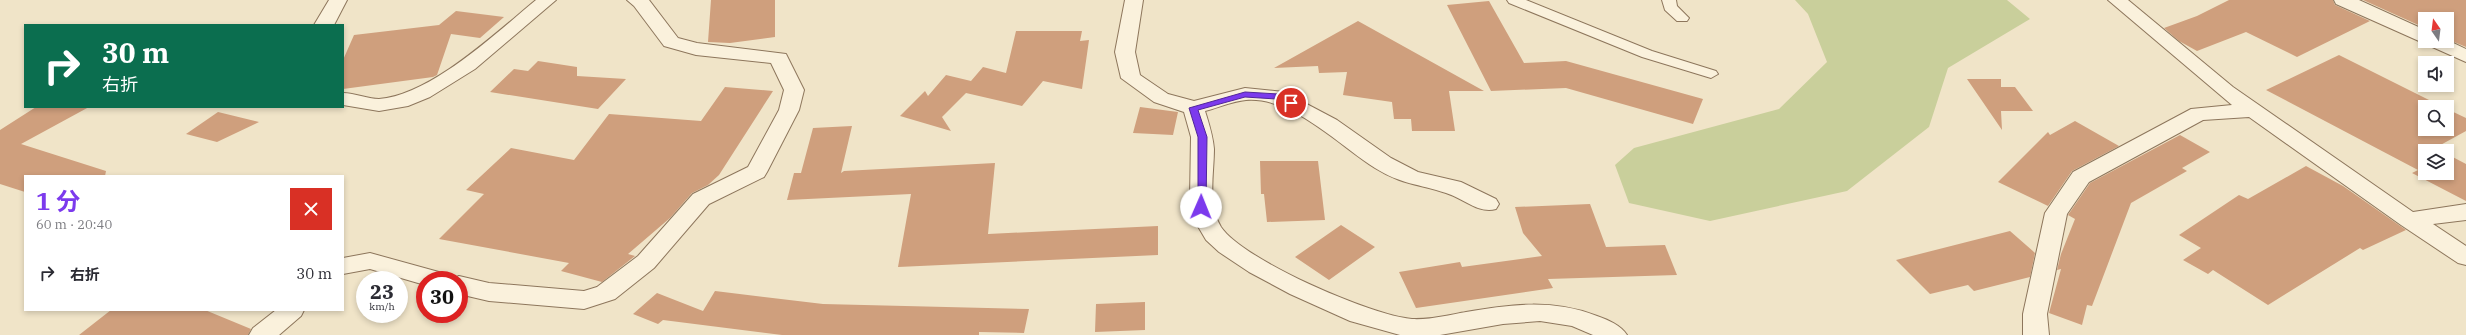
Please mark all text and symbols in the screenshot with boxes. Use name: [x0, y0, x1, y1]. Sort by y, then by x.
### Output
north arrow: [2418, 12, 2454, 48]
map controls: [2418, 12, 2454, 180]
text: 30 m: [102, 34, 169, 71]
icon: right: [36, 40, 88, 92]
button: sound: [2418, 56, 2454, 92]
text: 右折: [102, 73, 138, 96]
pin: [1274, 86, 1308, 120]
icon: arrive: [1280, 92, 1302, 114]
button: search: [2418, 100, 2454, 136]
button: layers: [2418, 144, 2454, 180]
text: 1 分: [36, 185, 80, 217]
position arrow: [1180, 186, 1222, 228]
button: close: [290, 188, 332, 230]
text: 60 m · 20:40: [36, 216, 112, 233]
icon: right: [36, 262, 58, 284]
text: 30 m: [296, 264, 332, 283]
text: 右折: [70, 265, 100, 284]
speed limit sign: 30: [416, 271, 468, 323]
text: 23: [370, 278, 394, 305]
text: km/h: [369, 300, 395, 313]

